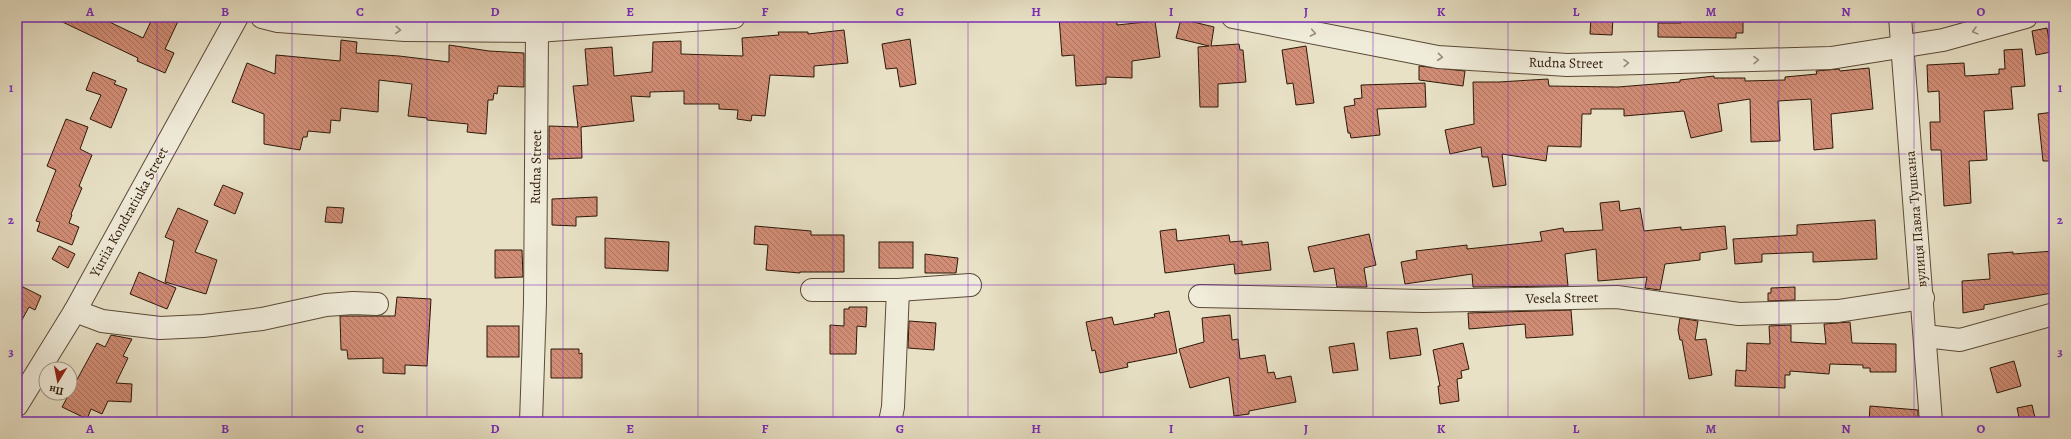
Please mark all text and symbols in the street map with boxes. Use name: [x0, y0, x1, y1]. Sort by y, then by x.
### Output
text: A: [85, 3, 95, 20]
text: B: [221, 3, 229, 20]
text: C: [356, 3, 364, 20]
text: D: [490, 3, 500, 20]
text: E: [626, 3, 634, 20]
text: F: [762, 3, 769, 20]
text: G: [896, 3, 904, 20]
text: H: [1031, 3, 1041, 20]
text: I: [1169, 3, 1174, 20]
text: J: [1304, 3, 1308, 20]
text: K: [1437, 3, 1446, 20]
text: L: [1573, 3, 1580, 20]
text: M: [1706, 3, 1717, 20]
text: N: [1841, 3, 1851, 20]
text: O: [1977, 3, 1986, 20]
one-way arrow: [395, 25, 401, 34]
one-way arrow: [1972, 26, 1979, 35]
one-way arrow: [1310, 28, 1316, 36]
one-way arrow: [1437, 52, 1443, 61]
street label: Rudna Street: [1529, 53, 1604, 73]
one-way arrow: [1753, 56, 1759, 64]
one-way arrow: [1623, 59, 1629, 67]
text: 1: [9, 79, 14, 96]
text: 1: [2058, 79, 2063, 96]
street label: Rudna Street: [526, 129, 546, 204]
street label: Yuriia Kondratiuka Street: [85, 143, 173, 281]
street label: вулиця Павла Тушкана: [1901, 149, 1931, 288]
text: 2: [8, 211, 15, 228]
text: 2: [2057, 211, 2064, 228]
street label: Vesela Street: [1524, 288, 1599, 308]
text: 3: [8, 343, 14, 360]
text: 3: [2057, 343, 2063, 360]
north arrow: [38, 361, 78, 401]
text: Пн: [47, 382, 65, 399]
text: A: [85, 420, 95, 437]
text: B: [221, 420, 229, 437]
text: C: [356, 420, 364, 437]
text: D: [490, 420, 500, 437]
text: E: [626, 420, 634, 437]
text: F: [762, 420, 769, 437]
text: G: [896, 420, 904, 437]
text: H: [1031, 420, 1041, 437]
text: I: [1169, 420, 1174, 437]
text: J: [1304, 420, 1308, 437]
text: K: [1437, 420, 1446, 437]
text: L: [1573, 420, 1580, 437]
text: M: [1706, 420, 1717, 437]
text: N: [1841, 420, 1851, 437]
text: O: [1977, 420, 1986, 437]

